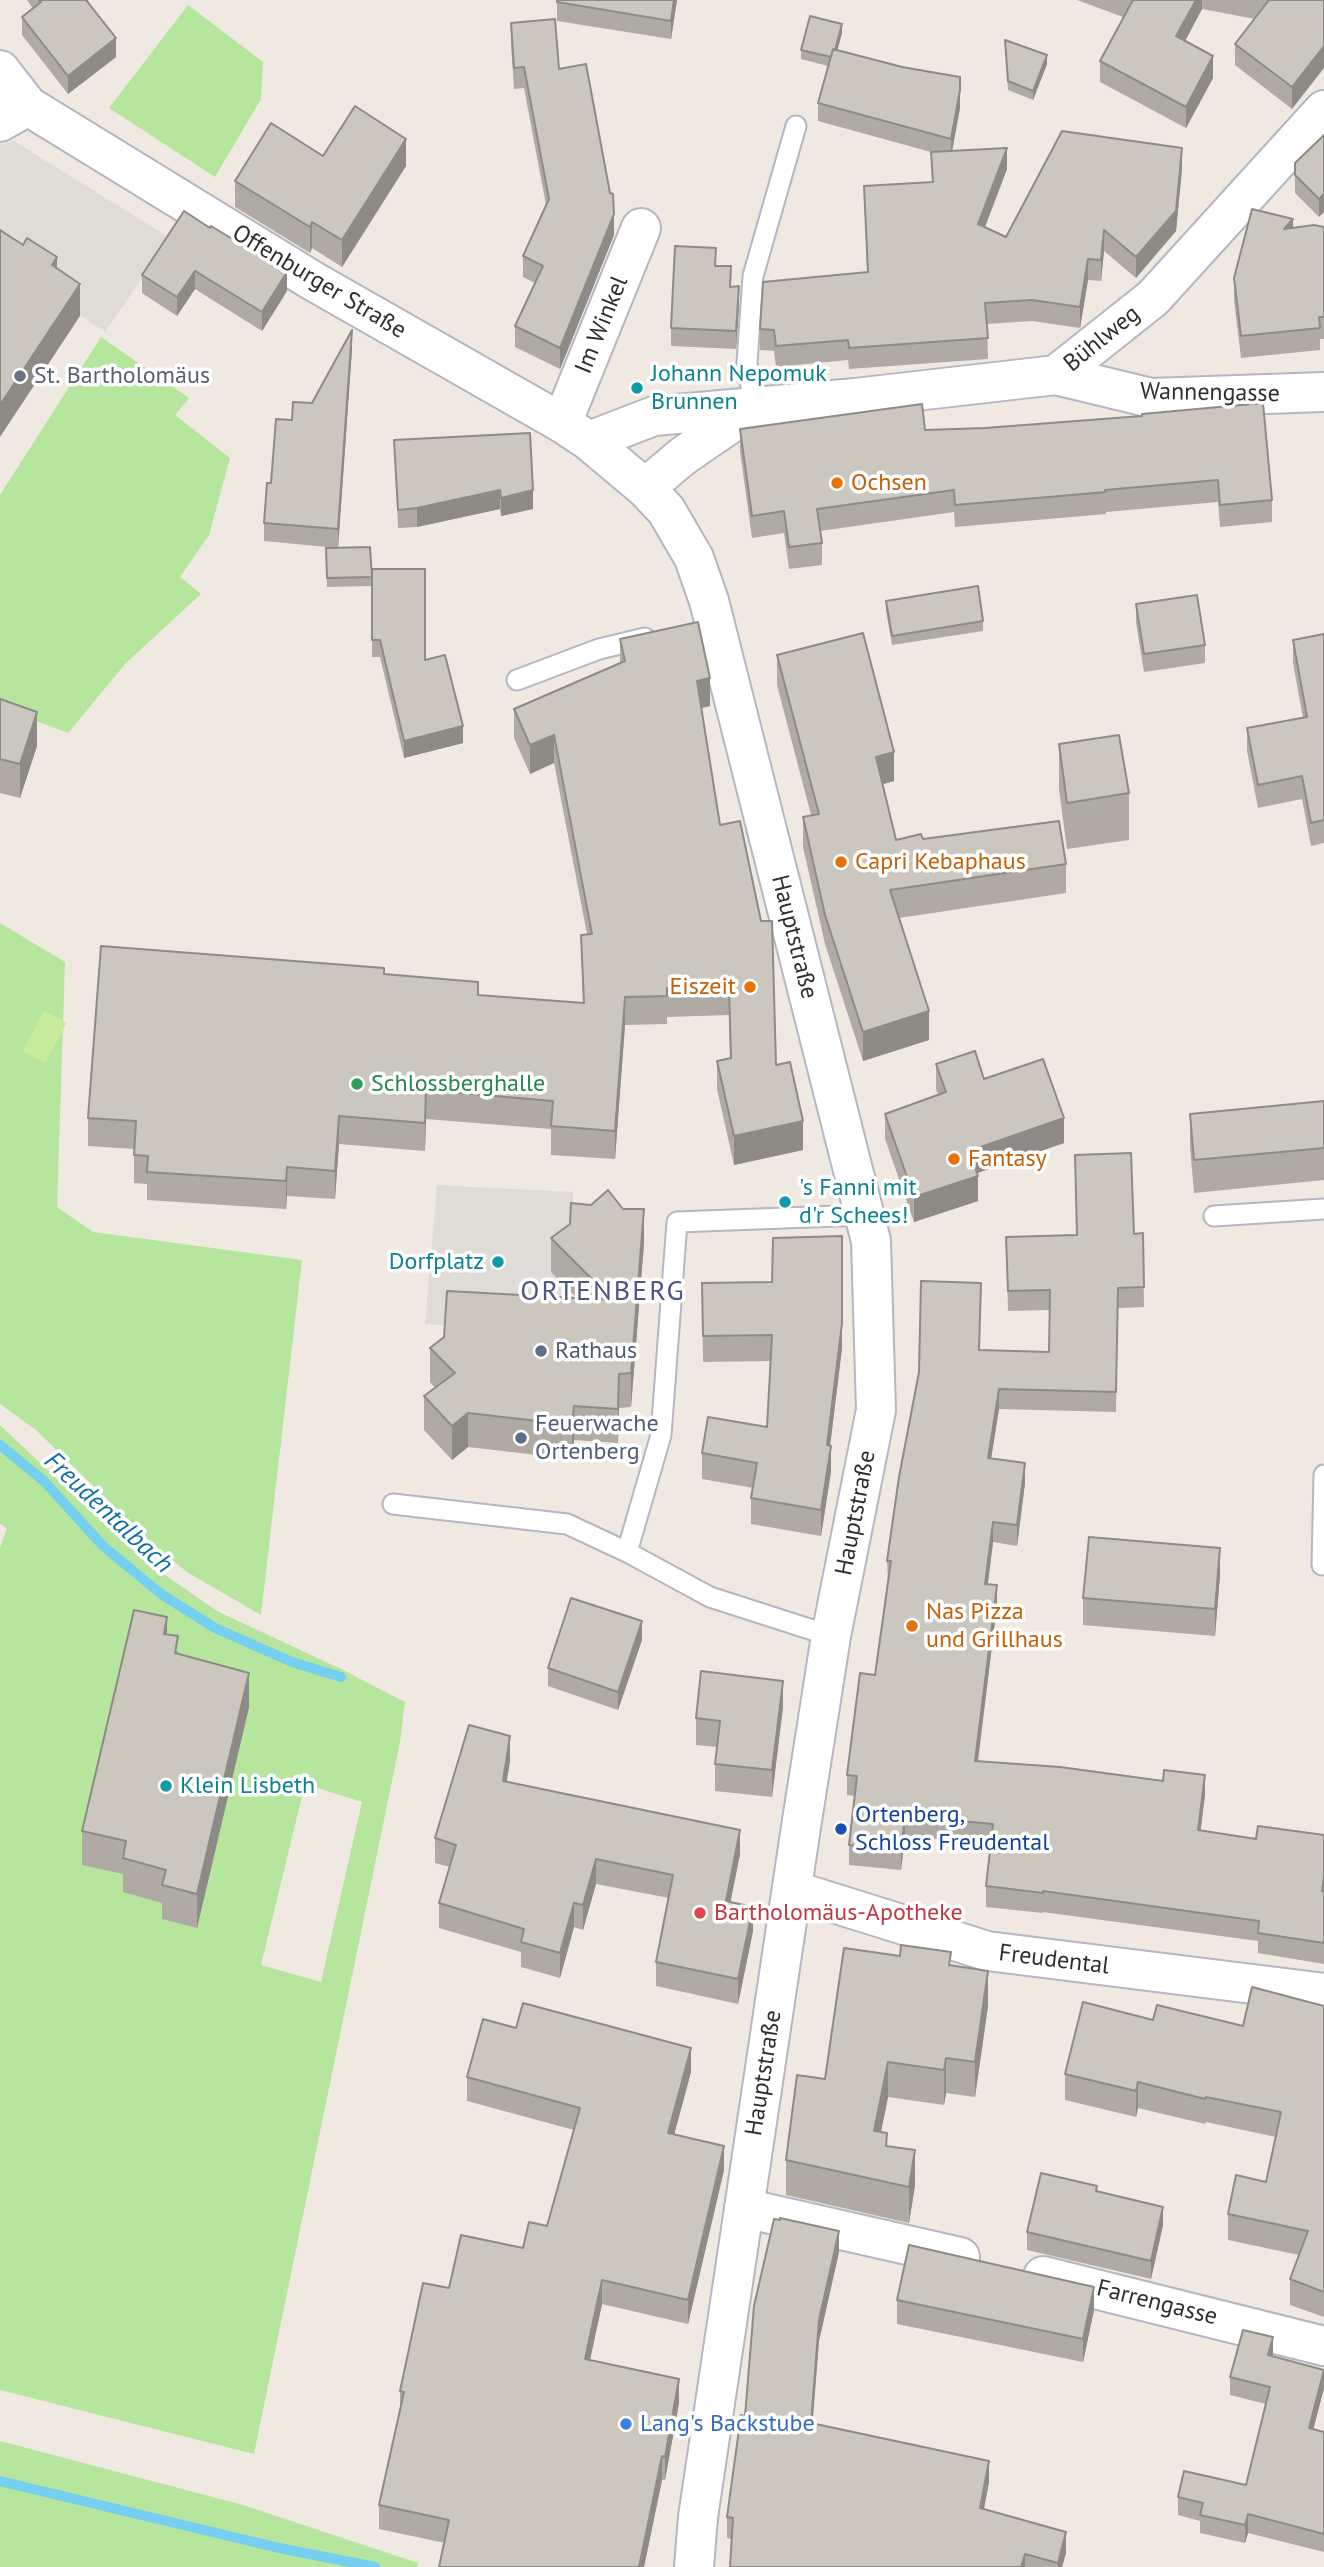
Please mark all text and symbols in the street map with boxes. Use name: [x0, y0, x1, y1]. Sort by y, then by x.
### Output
street label: Offenburger Straße: [227, 219, 411, 345]
street label: Im Winkel: [569, 272, 635, 378]
street label: Bühlweg: [1058, 300, 1146, 378]
place label: Johann Nepomuk Brunnen: [651, 360, 827, 416]
place label: St. Bartholomäus: [34, 362, 210, 390]
marker: St. Bartholomäus: [12, 368, 28, 384]
street label: Wannengasse: [1140, 377, 1280, 409]
marker: Johann Nepomuk Brunnen: [629, 380, 645, 396]
place label: Ochsen: [851, 469, 927, 497]
marker: Ochsen: [829, 475, 845, 491]
place label: Capri Kebaphaus: [855, 848, 1026, 876]
marker: Capri Kebaphaus: [833, 854, 849, 870]
street label: Hauptstraße: [765, 872, 823, 1002]
place label: Eiszeit: [669, 973, 736, 1001]
marker: Eiszeit: [742, 979, 758, 995]
place label: Schlossberghalle: [371, 1070, 545, 1098]
marker: Schlossberghalle: [349, 1076, 365, 1092]
place label: Fantasy: [968, 1145, 1047, 1173]
marker: Fantasy: [946, 1151, 962, 1167]
place label: 's Fanni mit d'r Schees!: [799, 1174, 917, 1230]
marker: 's Fanni mit d'r Schees!: [777, 1194, 793, 1210]
place label: Dorfplatz: [389, 1248, 484, 1276]
marker: Dorfplatz: [490, 1254, 506, 1270]
district label: ORTENBERG: [521, 1275, 685, 1309]
place label: Rathaus: [555, 1337, 637, 1365]
marker: Rathaus: [533, 1343, 549, 1359]
place label: Feuerwache Ortenberg: [535, 1410, 659, 1466]
marker: Feuerwache Ortenberg: [513, 1430, 529, 1446]
water label: Freudentalbach: [37, 1446, 179, 1580]
street label: Hauptstraße: [830, 1448, 882, 1578]
place label: Nas Pizza und Grillhaus: [926, 1598, 1063, 1654]
marker: Nas Pizza und Grillhaus: [904, 1618, 920, 1634]
place label: Klein Lisbeth: [180, 1772, 315, 1800]
marker: Klein Lisbeth: [158, 1778, 174, 1794]
place label: Ortenberg, Schloss Freudental: [855, 1801, 1049, 1857]
marker: Ortenberg, Schloss Freudental: [833, 1821, 849, 1837]
place label: Bartholomäus-Apotheke: [714, 1899, 963, 1927]
marker: Bartholomäus-Apotheke: [692, 1905, 708, 1921]
street label: Freudental: [997, 1939, 1111, 1981]
street label: Hauptstraße: [740, 2008, 788, 2138]
street label: Farrengasse: [1094, 2274, 1220, 2332]
place label: Lang's Backstube: [640, 2410, 815, 2438]
marker: Lang's Backstube: [618, 2416, 634, 2432]

